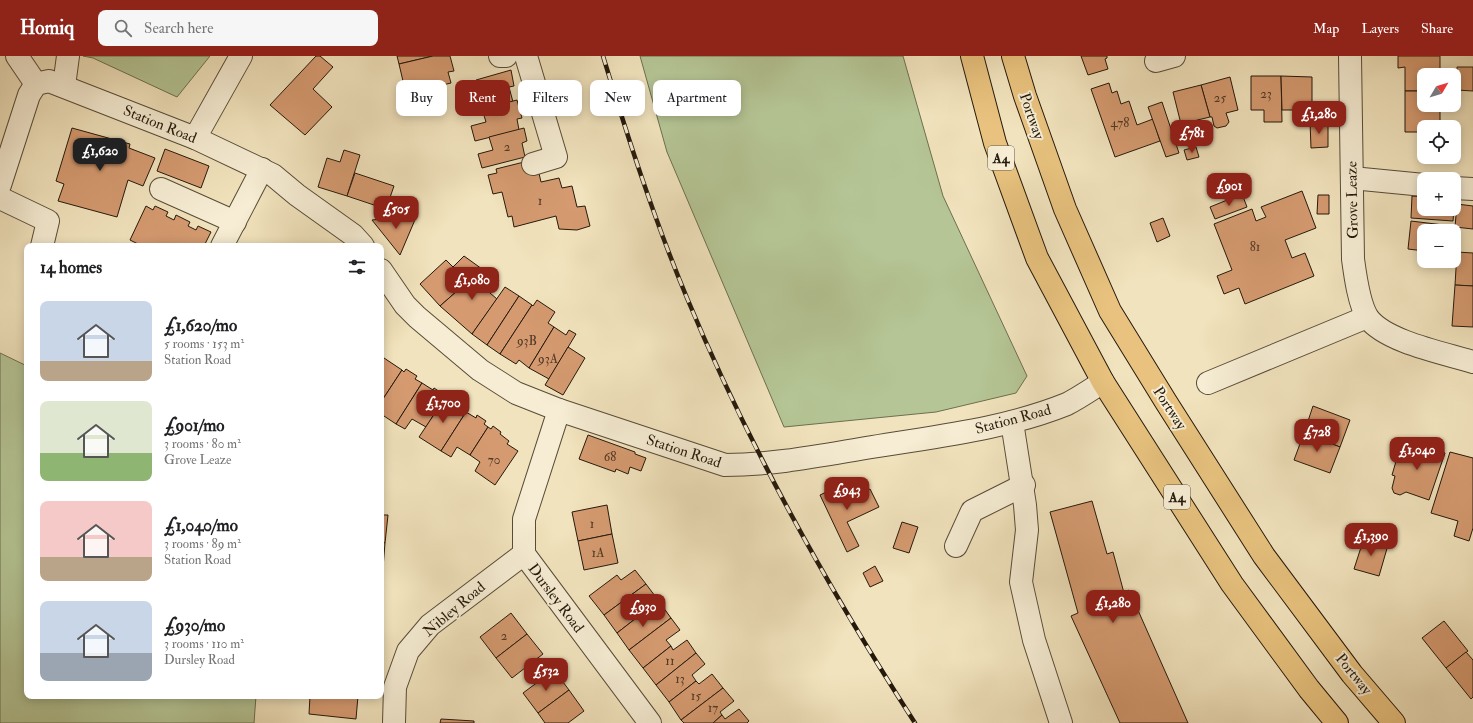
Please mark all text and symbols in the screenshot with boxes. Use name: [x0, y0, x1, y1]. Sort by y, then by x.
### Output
search box: [98, 10, 378, 46]
text: Homiq: [20, 16, 74, 40]
icon: search: [112, 17, 134, 39]
text: Search here: [144, 19, 213, 38]
text: Map: [1313, 20, 1339, 37]
text: Layers: [1361, 20, 1399, 37]
text: Share: [1421, 20, 1453, 37]
north arrow: [1417, 68, 1461, 112]
map controls: [1417, 68, 1461, 268]
chip: Buy: [396, 80, 447, 116]
chip: Rent: [455, 80, 510, 116]
chip: Filters: [518, 80, 582, 116]
chip: New: [590, 80, 645, 116]
chip: Apartment: [653, 80, 741, 116]
house number: 23: [1260, 86, 1272, 102]
street label: Portway: [1015, 90, 1048, 142]
house number: 25: [1214, 90, 1226, 106]
street label: Station Road: [120, 101, 200, 148]
pin: £1,280: [1286, 101, 1352, 135]
text: £1,280: [1301, 106, 1337, 122]
house number: 478: [1111, 115, 1129, 131]
pin: £781: [1168, 120, 1216, 154]
button: locate: [1417, 120, 1461, 164]
text: £781: [1179, 125, 1205, 141]
pin: £1,620: [67, 138, 133, 172]
house number: 2: [504, 139, 511, 155]
text: £1,620: [82, 143, 118, 159]
road number: A4: [988, 146, 1014, 170]
street label: Grove Leaze: [1342, 161, 1363, 239]
button: +: [1417, 172, 1461, 216]
pin: £901: [1205, 173, 1253, 207]
text: £901: [1216, 178, 1242, 194]
house number: 1: [538, 193, 543, 209]
pin: £505: [372, 196, 420, 230]
text: £505: [383, 201, 409, 217]
button: −: [1417, 224, 1461, 268]
house number: 81: [1250, 239, 1261, 255]
icon: filters: [346, 256, 368, 278]
text: 14 homes: [40, 257, 102, 278]
pin: £1,080: [439, 267, 505, 301]
text: £1,080: [454, 272, 490, 288]
text: £1,620/mo: [164, 315, 237, 336]
icon: home: [72, 317, 120, 365]
house number: 93B: [516, 333, 537, 349]
text: 5 rooms · 153 m²: [164, 336, 244, 352]
house number: 93A: [537, 351, 559, 367]
text: Station Road: [164, 352, 231, 368]
street label: Portway: [1149, 383, 1191, 434]
pin: £1,700: [410, 390, 476, 424]
text: £1,700: [425, 395, 461, 411]
street label: Station Road: [973, 400, 1054, 439]
text: £901/mo: [164, 415, 225, 436]
icon: home: [72, 417, 120, 465]
pin: £728: [1293, 419, 1341, 453]
text: £728: [1303, 424, 1331, 440]
street label: Station Road: [644, 430, 724, 473]
text: 3 rooms · 80 m²: [164, 436, 241, 452]
pin: £1,040: [1384, 437, 1450, 471]
text: £1,040: [1399, 442, 1435, 458]
house number: 68: [604, 449, 616, 465]
text: Grove Leaze: [164, 452, 231, 468]
house number: 70: [488, 452, 500, 468]
pin: £943: [823, 477, 871, 511]
text: £943: [833, 482, 861, 498]
road number: A4: [1164, 485, 1190, 509]
text: £1,040/mo: [164, 515, 238, 536]
house number: 1: [590, 516, 595, 532]
icon: home: [72, 517, 120, 565]
pin: £1,390: [1338, 523, 1404, 557]
text: £1,390: [1354, 528, 1388, 544]
text: 3 rooms · 89 m²: [164, 536, 241, 552]
house number: 1A: [592, 545, 605, 561]
text: Station Road: [164, 552, 231, 568]
street label: Dursley Road: [523, 560, 588, 637]
street label: Nibley Road: [419, 577, 490, 641]
pin: £1,280: [1080, 590, 1146, 624]
pin: £930: [619, 594, 667, 628]
text: £1,280: [1095, 595, 1131, 611]
text: £930: [629, 599, 657, 615]
text: £930/mo: [164, 615, 225, 636]
icon: home: [72, 617, 120, 665]
house number: 2: [501, 628, 508, 644]
text: 3 rooms · 110 m²: [164, 636, 244, 652]
street label: Portway: [1331, 650, 1376, 699]
text: Dursley Road: [164, 652, 235, 668]
house number: 11: [665, 653, 675, 669]
pin: £532: [522, 658, 570, 692]
text: £532: [533, 663, 559, 679]
house number: 13: [675, 671, 685, 687]
house number: 15: [691, 688, 701, 704]
house number: 17: [708, 700, 718, 716]

